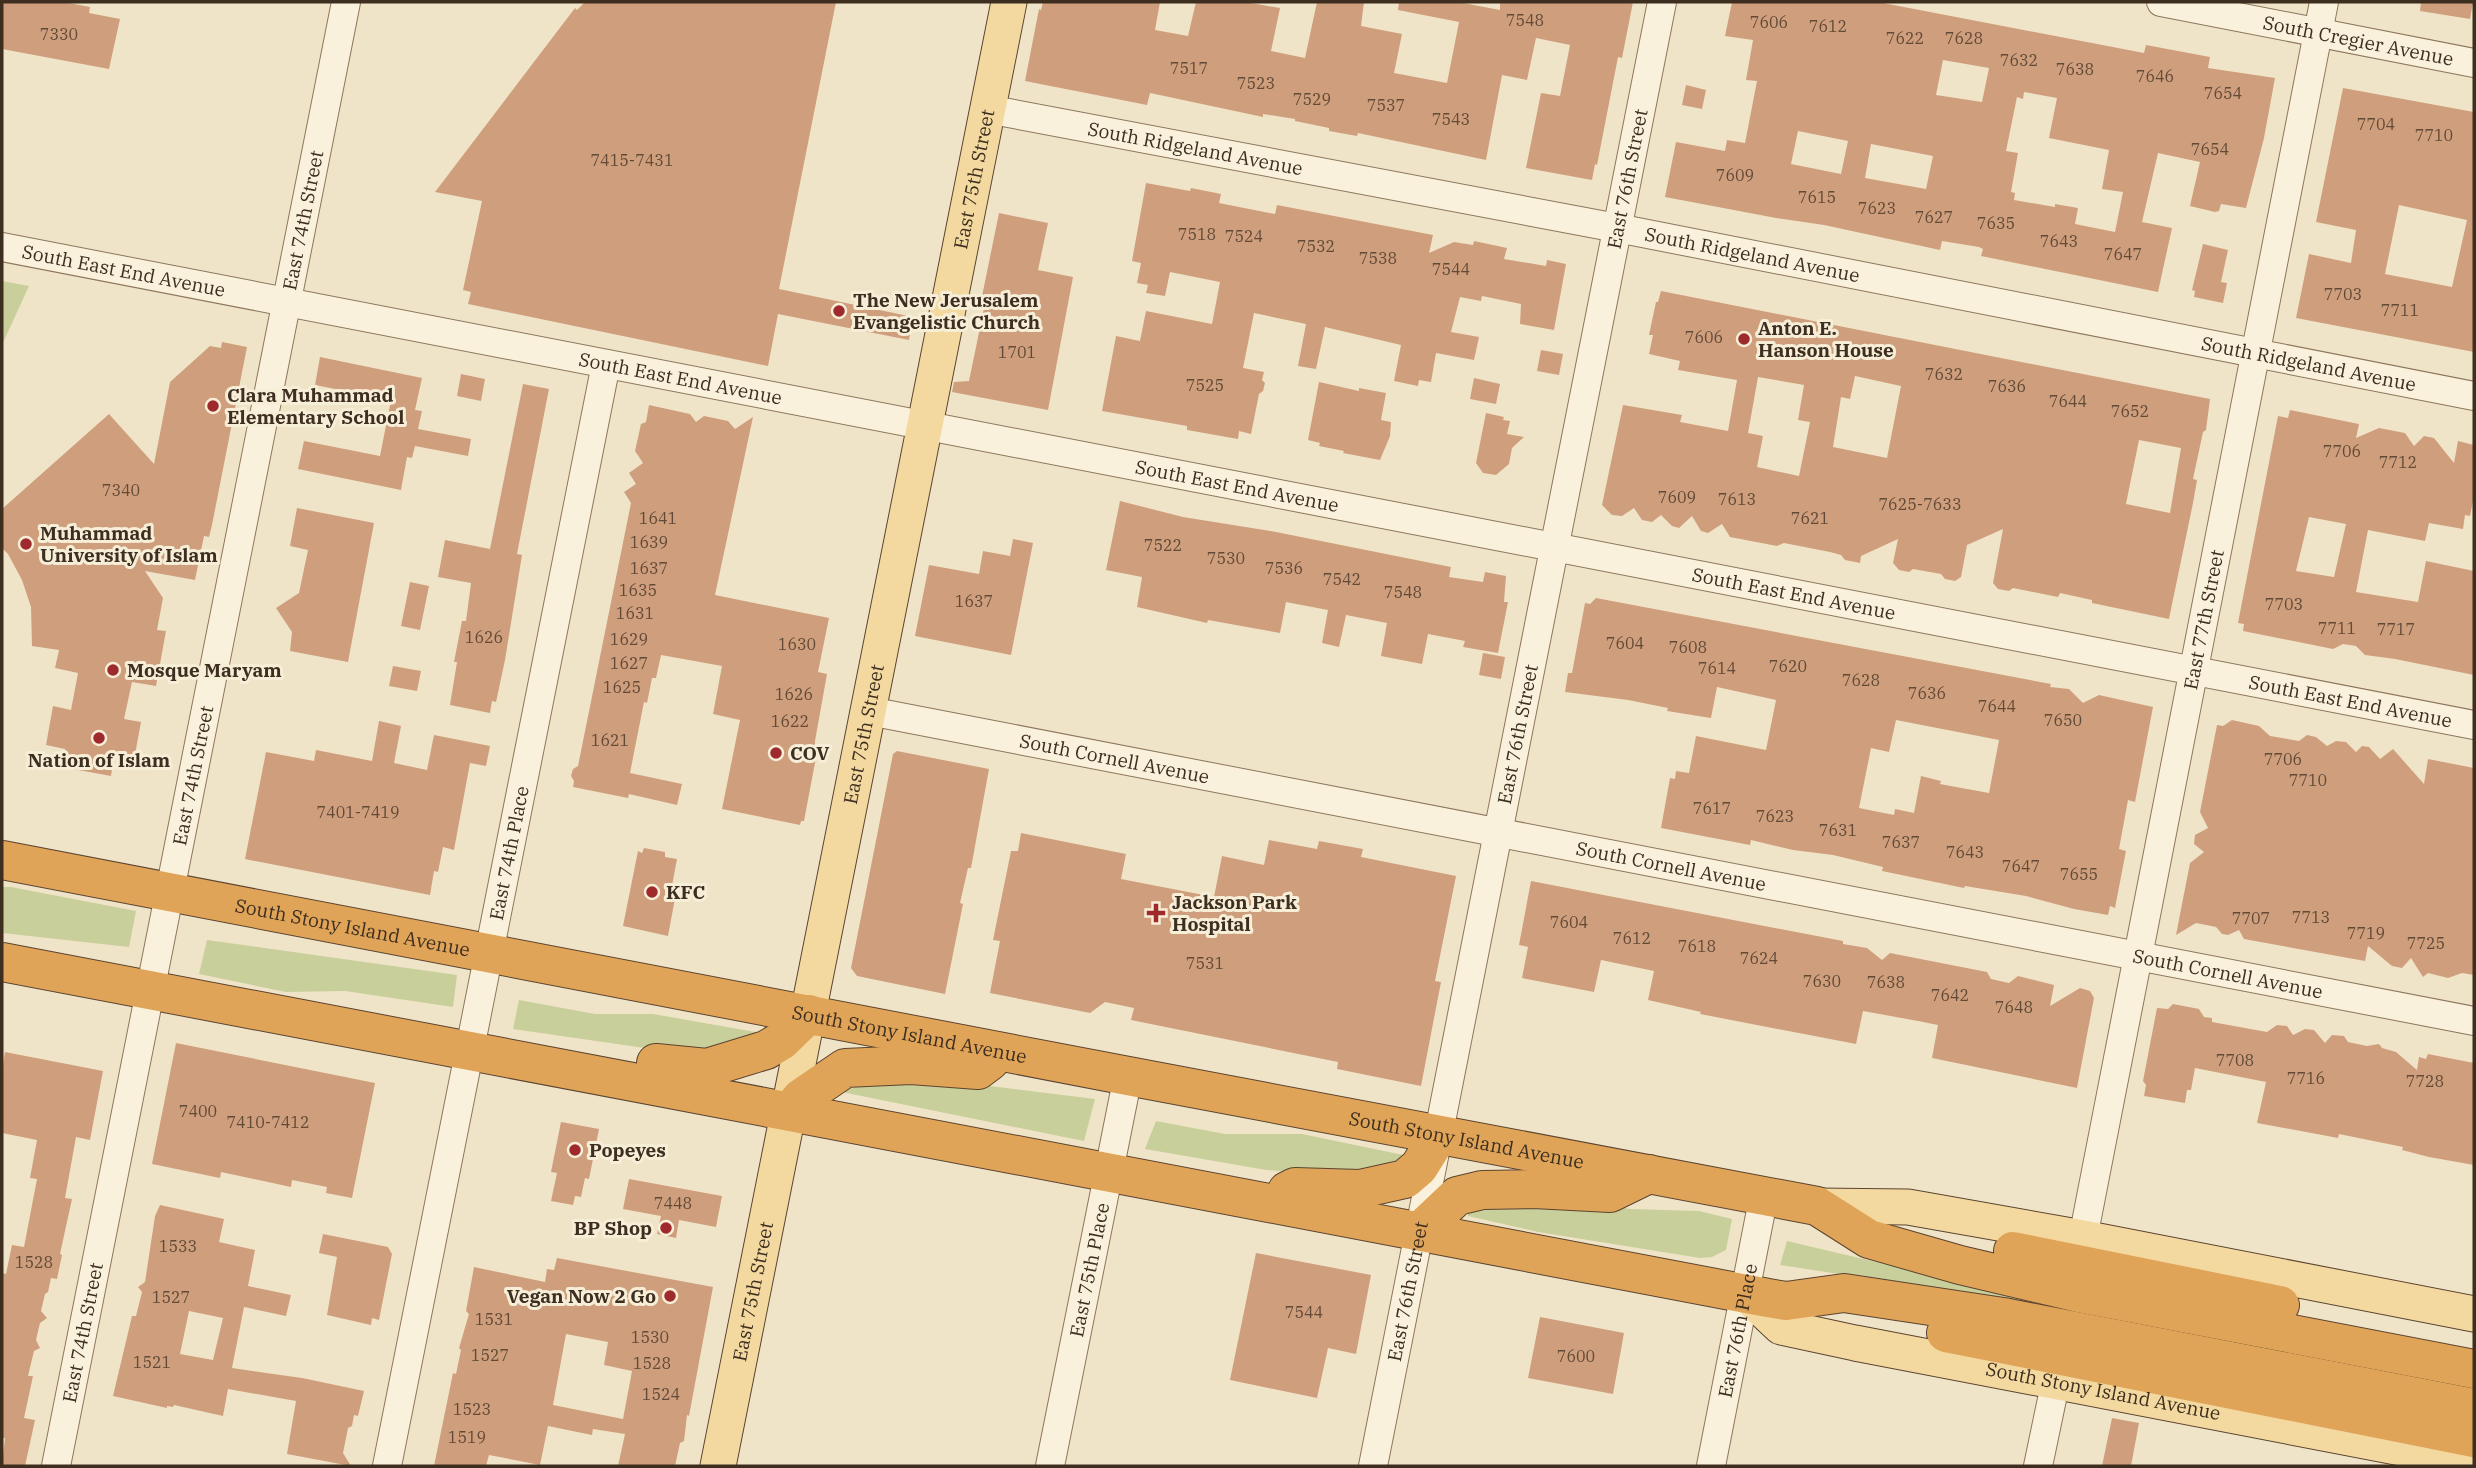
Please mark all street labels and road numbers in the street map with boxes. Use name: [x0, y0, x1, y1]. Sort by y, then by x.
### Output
street label: South Cregier Avenue: [2261, 10, 2456, 71]
street label: East 75th Street: [948, 107, 999, 251]
street label: East 76th Street: [1602, 107, 1653, 251]
street label: South Ridgeland Avenue: [1086, 116, 1305, 180]
street label: East 74th Street: [277, 148, 328, 292]
street label: South Ridgeland Avenue: [1643, 222, 1862, 287]
street label: South East End Avenue: [20, 239, 227, 302]
street label: South Ridgeland Avenue: [2199, 331, 2418, 396]
street label: South East End Avenue: [577, 347, 784, 410]
street label: South East End Avenue: [1133, 454, 1341, 517]
street label: East 77th Street: [2178, 547, 2229, 692]
street label: South East End Avenue: [1690, 562, 1898, 625]
street label: East 75th Street: [838, 662, 889, 806]
street label: East 76th Street: [1492, 662, 1543, 806]
street label: South East End Avenue: [2247, 670, 2454, 733]
street label: East 74th Street: [167, 703, 218, 847]
street label: South Cornell Avenue: [1017, 728, 1211, 788]
street label: East 74th Place: [484, 784, 534, 922]
street label: South Cornell Avenue: [1574, 836, 1768, 896]
street label: South Stony Island Avenue: [233, 893, 472, 962]
street label: South Cornell Avenue: [2131, 943, 2325, 1004]
street label: South Stony Island Avenue: [790, 1000, 1029, 1068]
street label: South Stony Island Avenue: [1347, 1106, 1586, 1174]
street label: East 75th Place: [1064, 1201, 1114, 1339]
street label: East 75th Street: [727, 1219, 778, 1363]
street label: East 76th Street: [1382, 1219, 1433, 1363]
street label: East 74th Street: [57, 1260, 108, 1405]
street label: East 76th Place: [1713, 1261, 1762, 1400]
street label: South Stony Island Avenue: [1984, 1356, 2223, 1425]

